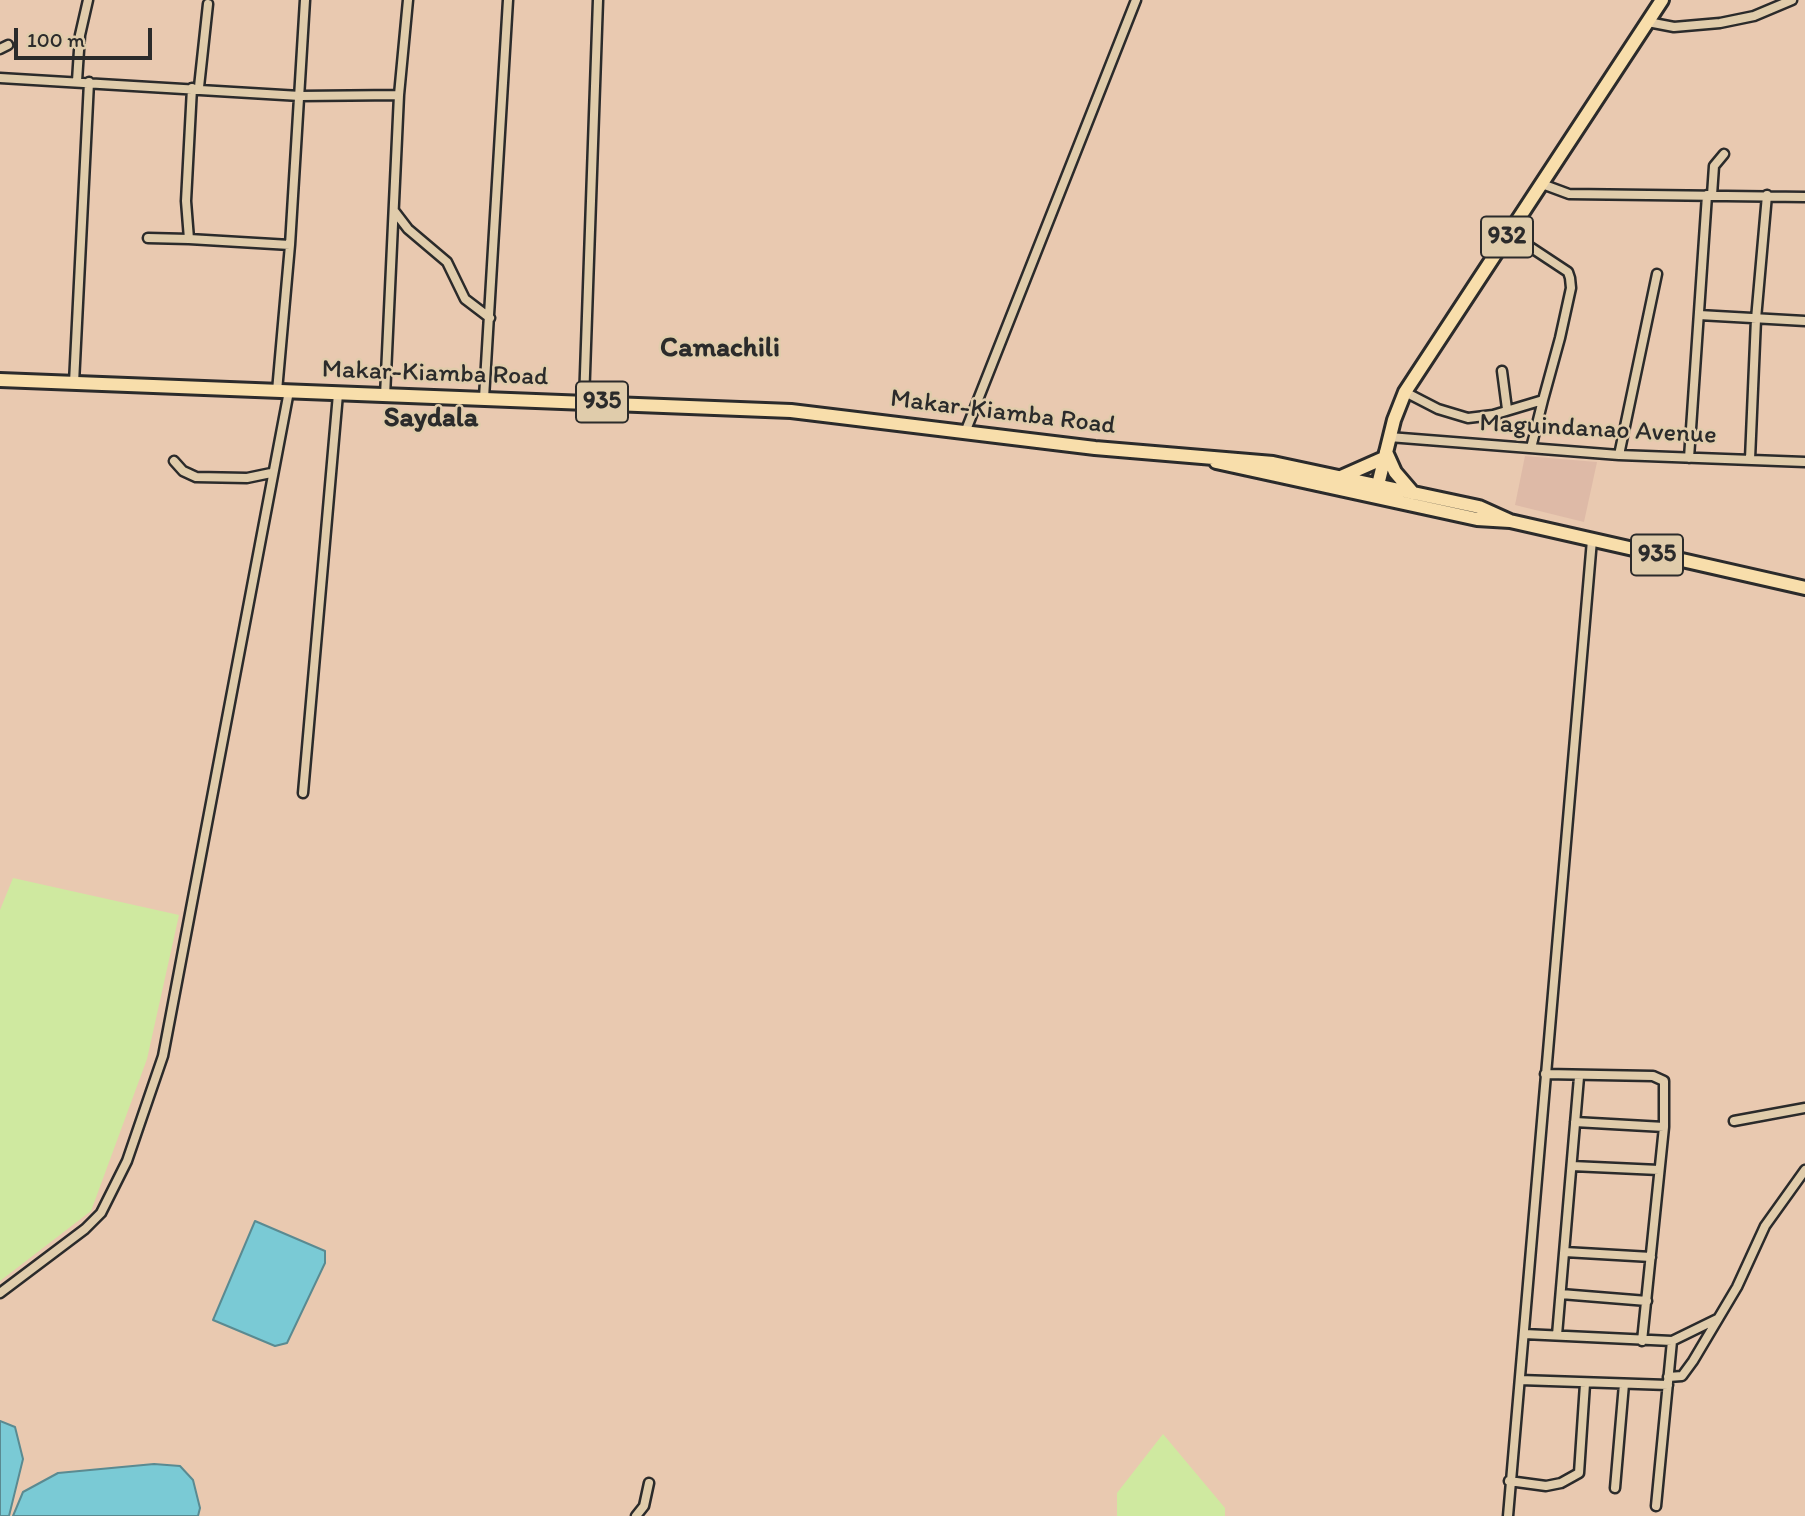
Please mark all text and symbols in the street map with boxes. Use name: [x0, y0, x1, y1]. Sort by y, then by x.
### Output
scale bar: [18, 14, 156, 58]
text: 100 m: [27, 27, 85, 52]
road number: 932: [1481, 216, 1533, 258]
district label: Camachili: [660, 332, 780, 366]
street label: Makar-Kiamba Road: [321, 354, 549, 394]
road number: 935: [576, 382, 628, 422]
street label: Makar-Kiamba Road: [888, 384, 1118, 442]
district label: Saydala: [384, 402, 478, 436]
street label: Maguindanao Avenue: [1479, 408, 1717, 452]
road number: 935: [1631, 534, 1683, 576]

